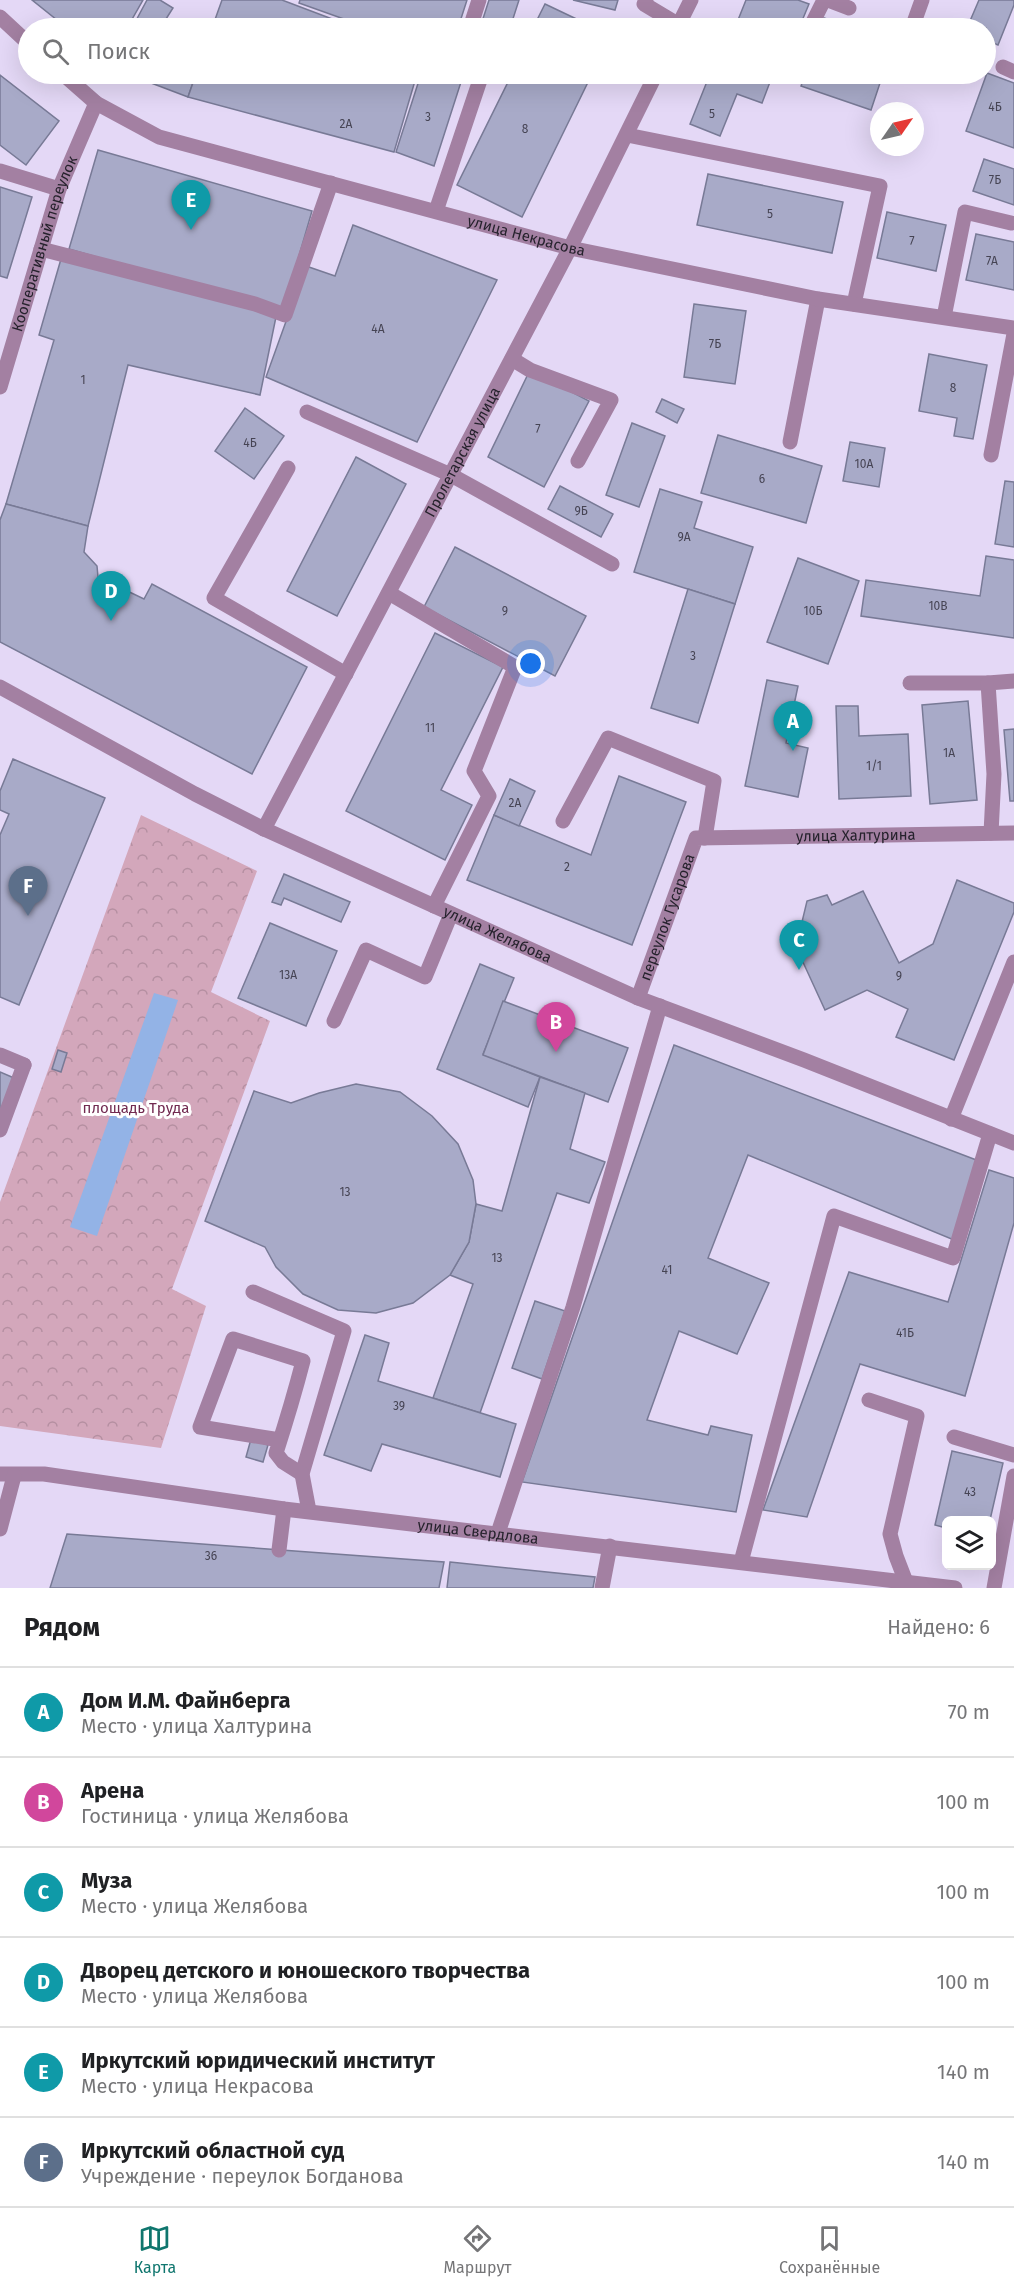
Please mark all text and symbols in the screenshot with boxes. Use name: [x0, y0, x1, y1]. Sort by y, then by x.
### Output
search box: [18, 18, 996, 84]
icon: search: [39, 35, 72, 68]
text: Поиск: [87, 38, 150, 65]
house number: 4Б: [988, 100, 1002, 114]
north arrow: [870, 102, 924, 156]
house number: 5: [709, 107, 715, 121]
house number: 3: [425, 110, 431, 124]
house number: 2А: [340, 117, 353, 131]
house number: 8: [522, 122, 529, 136]
street label: Кооперативный переулок: [8, 153, 81, 334]
house number: 7Б: [989, 173, 1001, 187]
pin: E: [172, 180, 210, 230]
house number: 5: [767, 207, 773, 221]
street label: улица Некрасова: [466, 212, 587, 260]
house number: 7: [909, 234, 915, 248]
house number: 7А: [986, 254, 998, 268]
house number: 4А: [371, 322, 385, 336]
house number: 7Б: [709, 337, 721, 351]
house number: 1: [80, 373, 86, 387]
house number: 8: [950, 381, 957, 395]
street label: Пролетарская улица: [421, 384, 504, 520]
house number: 7: [535, 422, 541, 436]
house number: 4Б: [243, 436, 257, 450]
house number: 10А: [855, 457, 874, 471]
house number: 6: [759, 472, 765, 486]
house number: 9Б: [574, 504, 588, 518]
house number: 9А: [677, 530, 691, 544]
pin: D: [92, 572, 130, 621]
house number: 10В: [928, 599, 948, 613]
house number: 9: [502, 604, 508, 618]
house number: 10Б: [804, 604, 822, 618]
your location: [516, 649, 545, 678]
house number: 3: [690, 649, 696, 663]
pin: A: [774, 702, 812, 751]
house number: 11: [425, 721, 435, 735]
house number: 1А: [943, 746, 955, 760]
house number: 1/1: [866, 759, 882, 773]
house number: 2А: [509, 796, 522, 810]
street label: улица Халтурина: [796, 826, 916, 845]
street label: переулок Гусарова: [636, 851, 699, 983]
house number: 2: [564, 860, 570, 874]
pin: F: [9, 866, 48, 916]
street label: улица Желябова: [441, 902, 554, 967]
pin: C: [780, 920, 818, 970]
house number: 13А: [279, 968, 297, 982]
house number: 9: [896, 969, 902, 983]
pin: B: [536, 1002, 576, 1052]
park label: площадь Труда: [83, 1099, 189, 1117]
house number: 13: [339, 1185, 351, 1199]
house number: 13: [491, 1251, 503, 1265]
house number: 41: [662, 1263, 672, 1277]
house number: 41Б: [896, 1326, 914, 1340]
house number: 39: [393, 1399, 405, 1413]
house number: 43: [964, 1485, 976, 1499]
street label: улица Свердлова: [417, 1516, 540, 1548]
map controls: [942, 1516, 996, 1570]
button: layers: [942, 1516, 996, 1570]
house number: 36: [205, 1549, 217, 1563]
text: Рядом: [24, 1612, 100, 1643]
text: Найдено: 6: [887, 1615, 990, 1639]
text: Дом И.М. Файнберга: [81, 1687, 290, 1714]
text: A: [38, 1700, 49, 1724]
text: 70 m: [948, 1700, 990, 1724]
text: Место · улица Халтурина: [81, 1714, 312, 1738]
text: Арена: [81, 1777, 144, 1804]
text: B: [37, 1790, 50, 1814]
text: 100 m: [937, 1790, 990, 1814]
text: Гостиница · улица Желябова: [81, 1804, 349, 1828]
text: Муза: [81, 1867, 132, 1894]
text: C: [38, 1880, 49, 1904]
text: 100 m: [937, 1880, 990, 1904]
text: Место · улица Желябова: [81, 1894, 308, 1918]
text: Дворец детского и юношеского творчества: [81, 1957, 530, 1984]
text: D: [37, 1970, 50, 1994]
text: 100 m: [937, 1970, 990, 1994]
text: Место · улица Желябова: [81, 1984, 308, 2008]
text: Иркутский юридический институт: [81, 2047, 435, 2074]
text: E: [38, 2060, 49, 2084]
text: 140 m: [937, 2060, 990, 2084]
text: Место · улица Некрасова: [81, 2074, 314, 2098]
text: Иркутский областной суд: [81, 2137, 344, 2164]
text: F: [39, 2150, 48, 2174]
text: 140 m: [937, 2150, 990, 2174]
text: Учреждение · переулок Богданова: [81, 2164, 404, 2188]
tab: Карта: [134, 2222, 176, 2277]
tab: Маршрут: [444, 2222, 512, 2277]
tab: Сохранённые: [779, 2222, 880, 2277]

